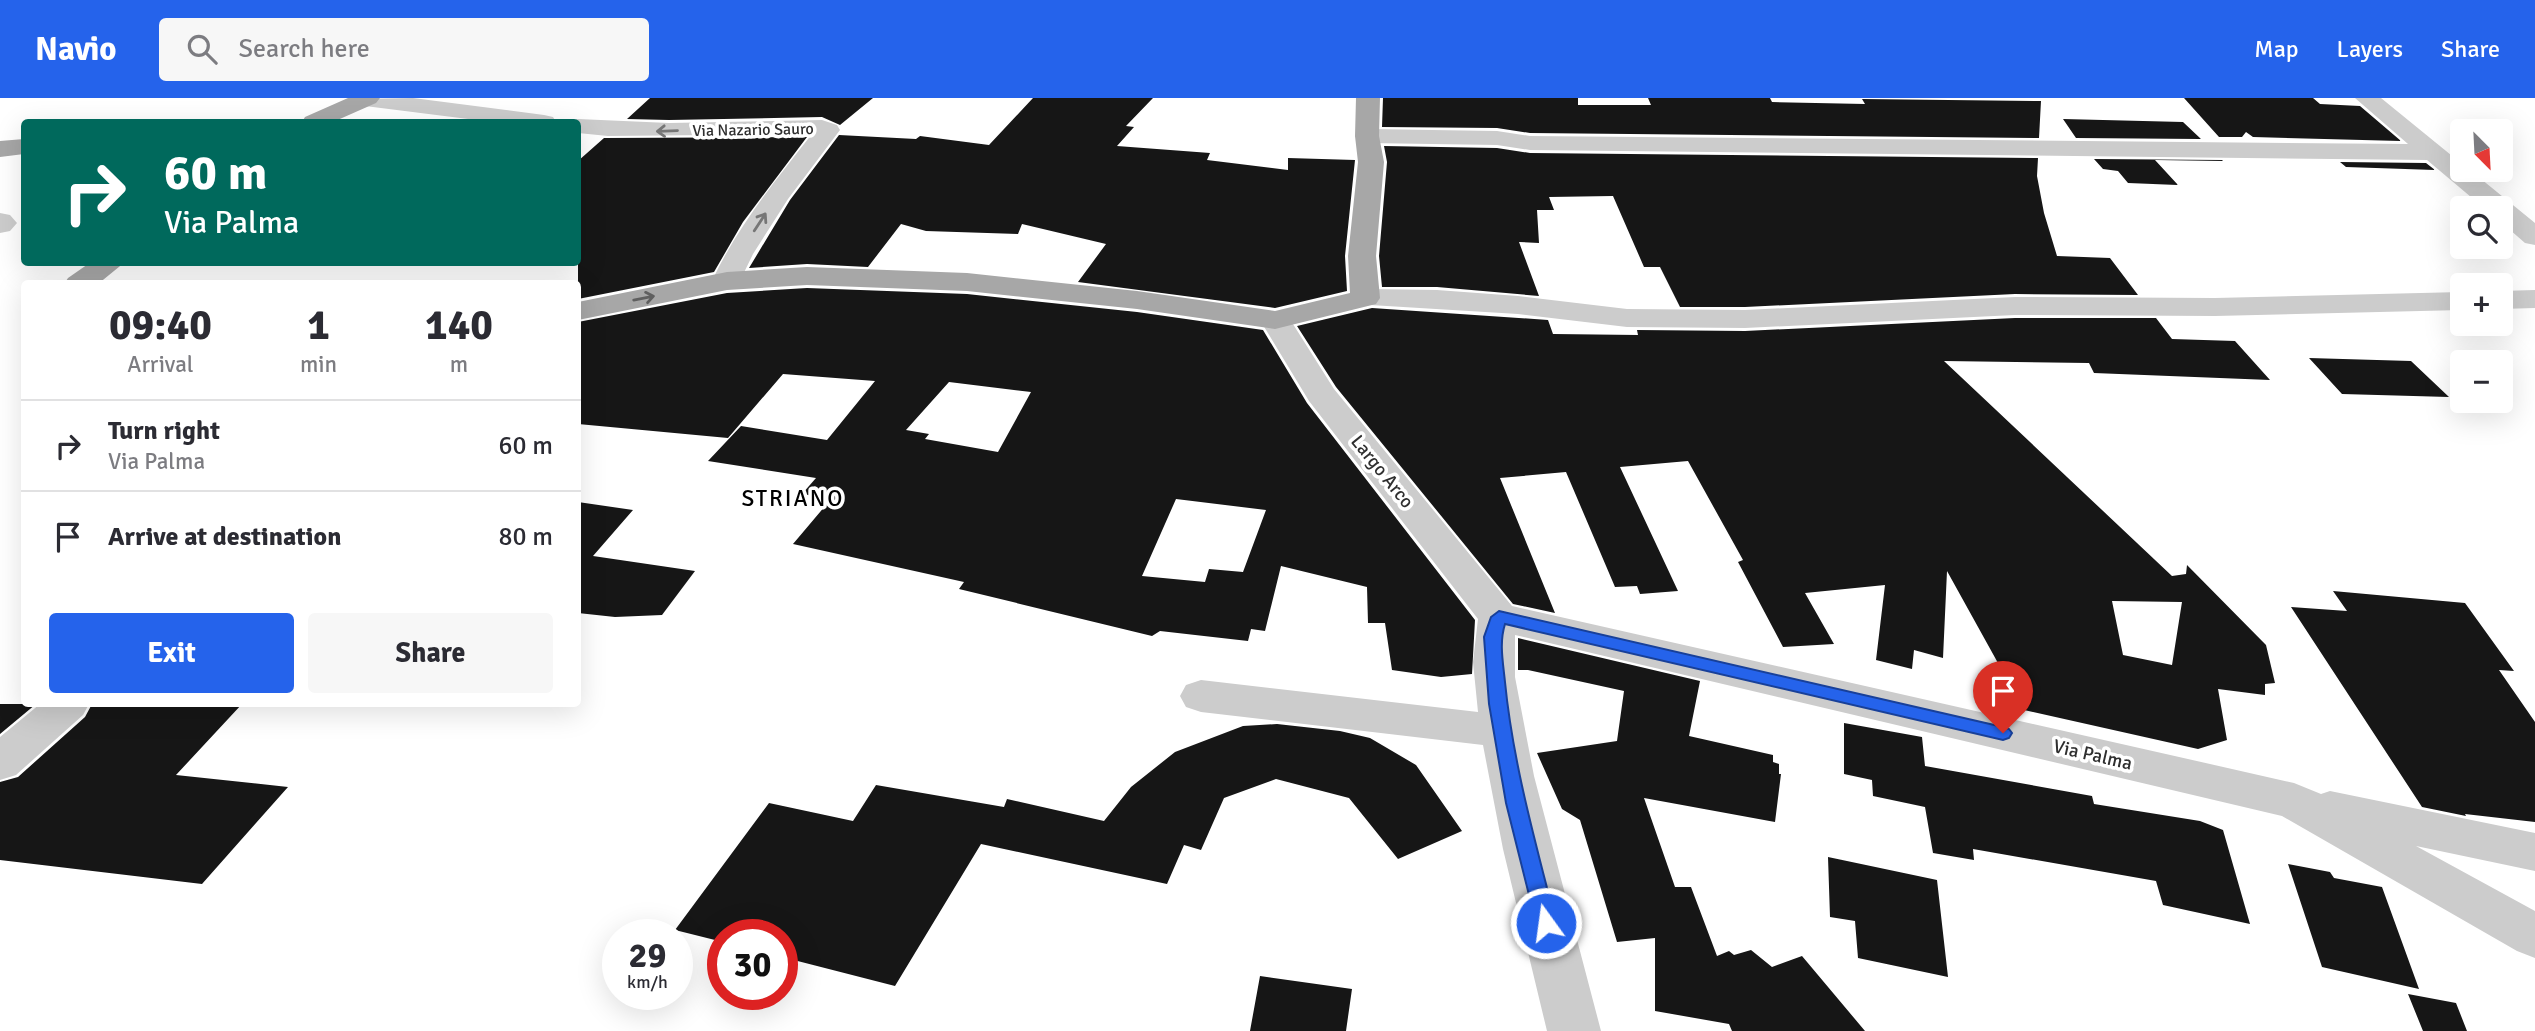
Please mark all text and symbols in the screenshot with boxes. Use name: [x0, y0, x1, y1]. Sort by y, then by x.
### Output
search box: [159, 18, 649, 81]
text: Navio: [35, 29, 117, 70]
icon: search: [183, 30, 221, 68]
text: Search here: [239, 33, 370, 65]
text: Map: [2254, 34, 2299, 64]
text: Layers: [2337, 34, 2403, 64]
text: Share: [2441, 34, 2500, 64]
street label: Via Nazario Sauro: [692, 119, 814, 141]
north arrow: [2450, 119, 2513, 182]
map controls: [2450, 119, 2513, 413]
one-way arrow: [656, 124, 679, 137]
text: 60 m: [164, 143, 267, 203]
icon: right: [49, 147, 140, 238]
button: search: [2450, 196, 2513, 259]
text: Via Palma: [164, 203, 299, 242]
one-way arrow: [753, 212, 767, 232]
button: +: [2450, 273, 2513, 336]
one-way arrow: [632, 290, 655, 304]
text: 09:40: [109, 300, 212, 351]
text: 1: [307, 300, 330, 351]
text: 140: [425, 300, 493, 351]
text: Arrival: [127, 350, 194, 379]
text: min: [300, 350, 337, 379]
text: m: [450, 350, 468, 379]
button: −: [2450, 350, 2513, 413]
text: Turn right: [108, 415, 220, 447]
icon: right: [49, 427, 87, 465]
text: 60 m: [498, 430, 553, 462]
street label: Largo Arco: [1345, 430, 1419, 513]
text: Via Palma: [108, 447, 205, 476]
district label: STRIANO: [742, 484, 844, 513]
icon: arrive: [49, 518, 87, 556]
text: Arrive at destination: [108, 521, 341, 553]
text: 80 m: [498, 521, 553, 553]
button: Exit: [49, 613, 294, 693]
button: Share: [308, 613, 553, 693]
pin: [1973, 661, 2033, 733]
icon: arrive: [1984, 672, 2022, 710]
street label: Via Palma: [2051, 734, 2135, 776]
position arrow: [1509, 886, 1583, 960]
speed limit sign: 30: [707, 919, 798, 1010]
text: 29: [629, 934, 666, 977]
text: km/h: [627, 971, 668, 993]

